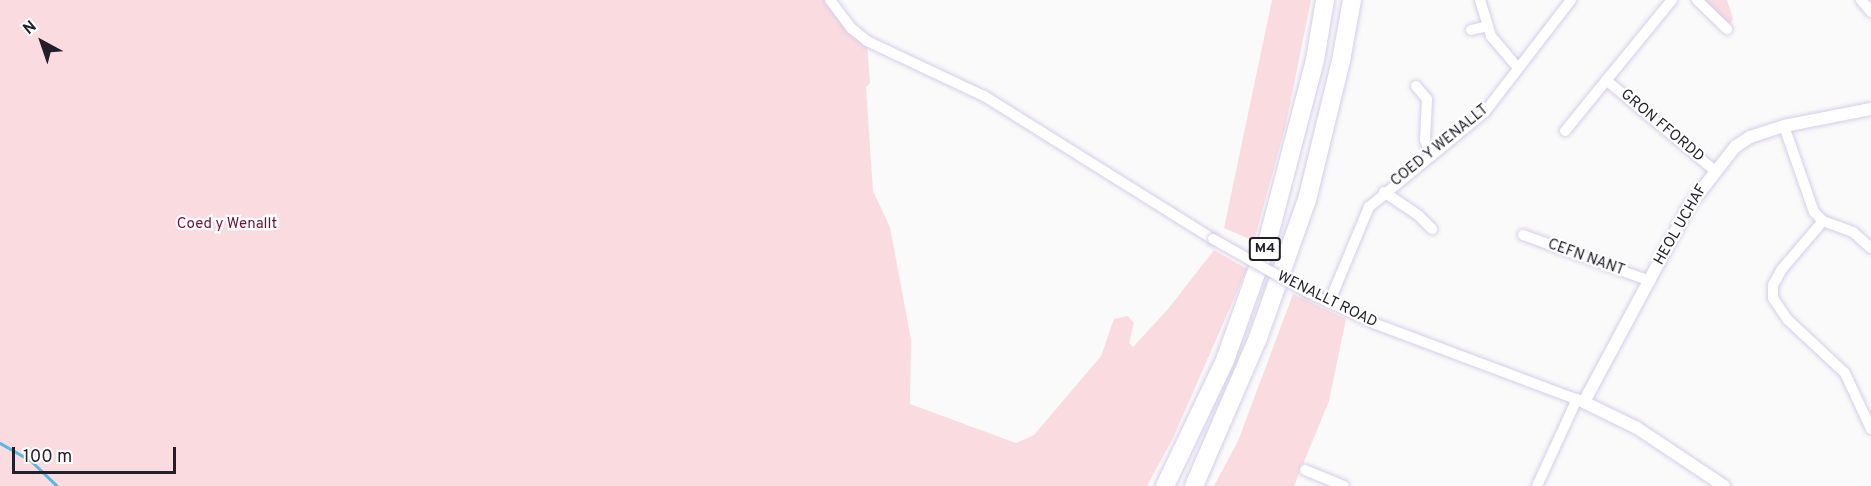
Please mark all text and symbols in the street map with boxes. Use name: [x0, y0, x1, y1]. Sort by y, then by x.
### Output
north arrow: [12, 12, 72, 72]
text: N: [20, 17, 41, 40]
street label: GRON FFORDD: [1617, 86, 1707, 166]
street label: COED Y WENALLT: [1387, 101, 1493, 191]
street label: HEOL UCHAF: [1651, 181, 1711, 269]
park label: Coed y Wenallt: [177, 216, 277, 234]
street label: CEFN NANT: [1545, 236, 1627, 280]
road number: M4: [1248, 238, 1282, 260]
street label: WENALLT ROAD: [1274, 268, 1380, 332]
scale bar: [15, 435, 178, 473]
text: 100 m: [23, 446, 72, 469]

